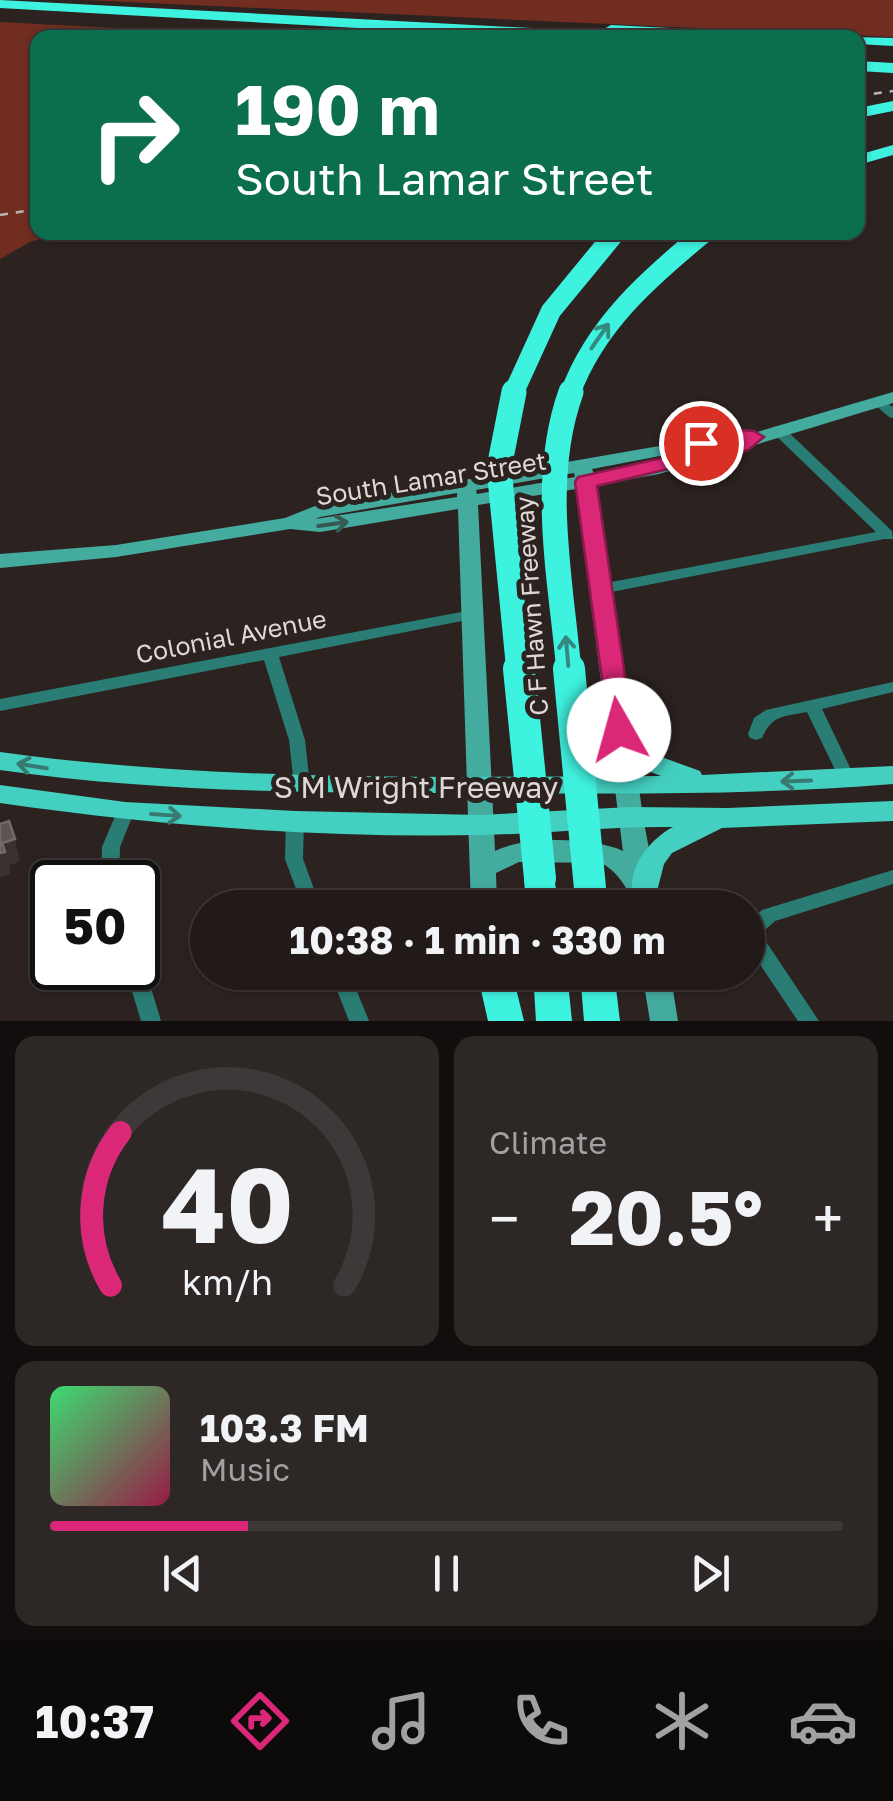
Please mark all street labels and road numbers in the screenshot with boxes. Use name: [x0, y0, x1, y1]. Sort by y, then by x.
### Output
street label: South Lamar Street: [314, 444, 548, 512]
street label: C F Hawn Freeway: [508, 495, 554, 717]
street label: Colonial Avenue: [133, 602, 329, 670]
street label: S M Wright Freeway: [274, 769, 559, 805]

